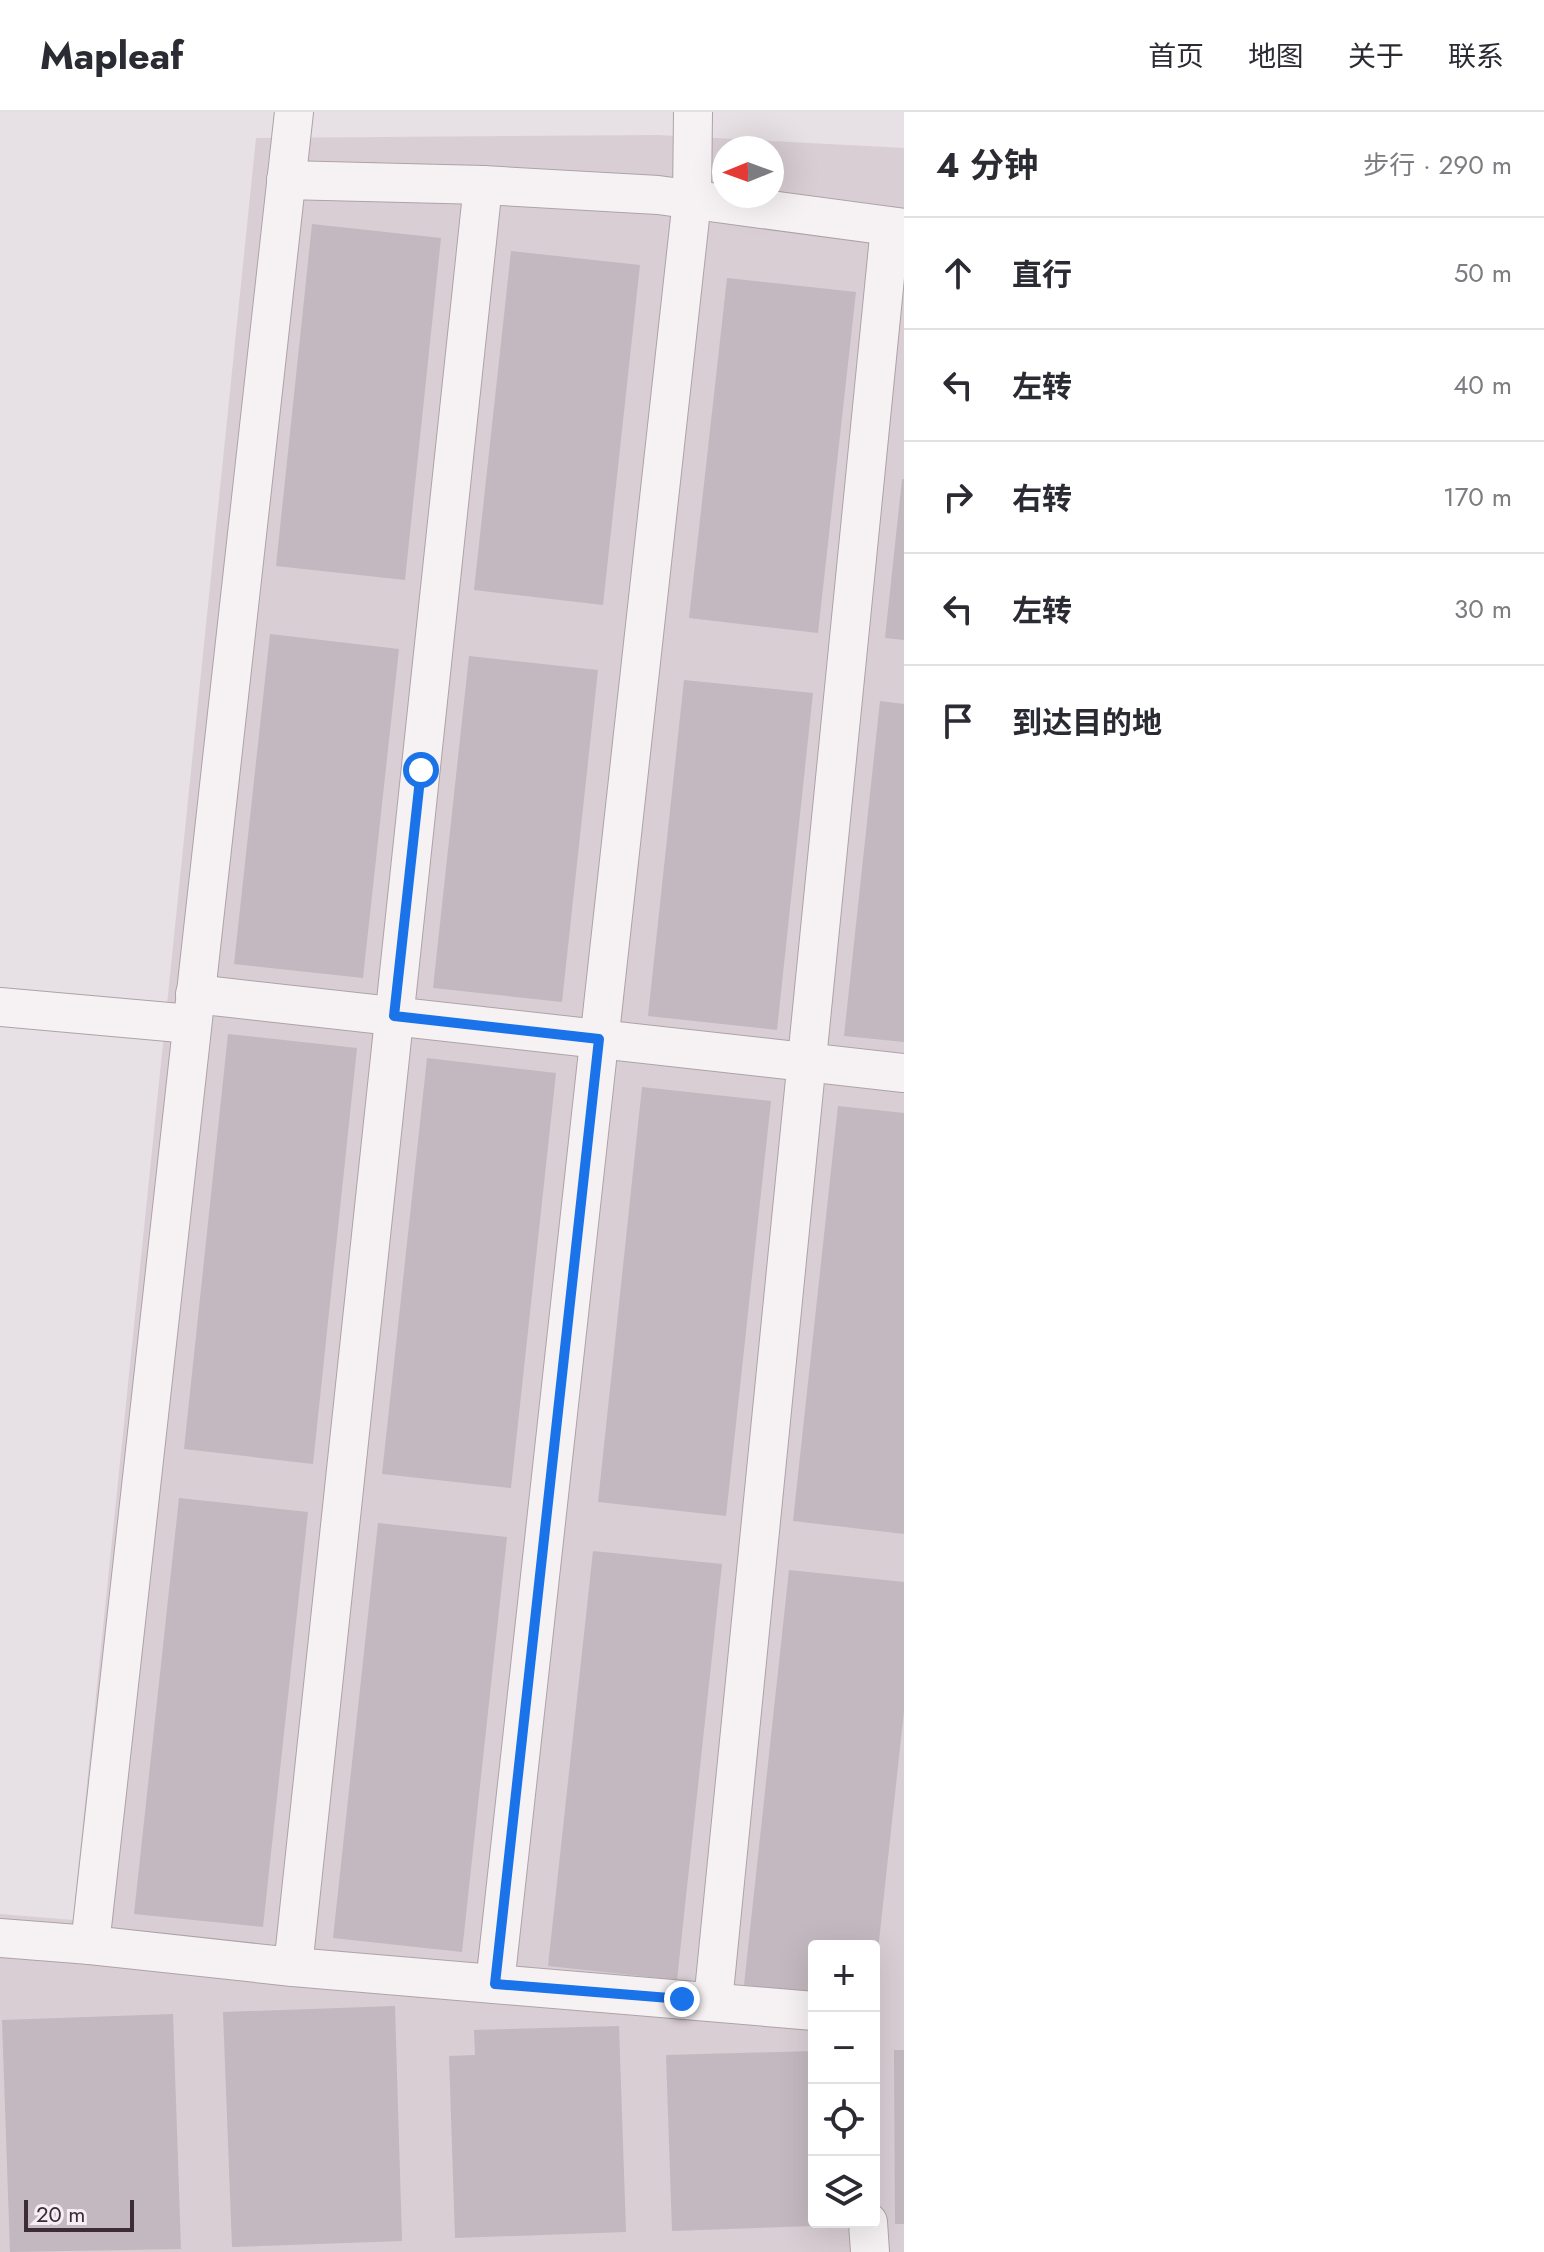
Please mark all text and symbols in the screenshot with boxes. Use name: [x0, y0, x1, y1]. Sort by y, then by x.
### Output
text: Mapleaf: [40, 28, 183, 83]
text: 首页: [1148, 36, 1204, 77]
text: 地图: [1248, 36, 1304, 77]
text: 关于: [1348, 36, 1404, 77]
text: 联系: [1448, 36, 1504, 77]
north arrow: [712, 136, 784, 208]
text: 4 分钟: [936, 141, 1038, 190]
text: 步行 · 290 m: [1363, 146, 1512, 184]
icon: ahead: [936, 251, 980, 295]
text: 直行: [1012, 253, 1072, 296]
text: 50 m: [1454, 254, 1512, 292]
icon: left: [936, 363, 980, 407]
text: 左转: [1012, 365, 1072, 408]
text: 40 m: [1453, 366, 1512, 404]
icon: right: [936, 475, 980, 519]
text: 右转: [1012, 477, 1072, 520]
text: 170 m: [1443, 478, 1512, 516]
icon: left: [936, 587, 980, 631]
text: 左转: [1012, 589, 1072, 632]
text: 30 m: [1454, 590, 1512, 628]
icon: arrive: [936, 699, 980, 743]
text: 到达目的地: [1012, 701, 1162, 744]
route start: [403, 752, 439, 788]
map controls: [808, 1940, 880, 2228]
button: +: [808, 1940, 880, 2012]
route end: [664, 1981, 700, 2017]
button: −: [808, 2012, 880, 2084]
button: locate: [808, 2084, 880, 2156]
button: layers: [808, 2156, 880, 2228]
scale bar: [24, 2196, 134, 2232]
text: 20 m: [36, 2198, 85, 2230]

